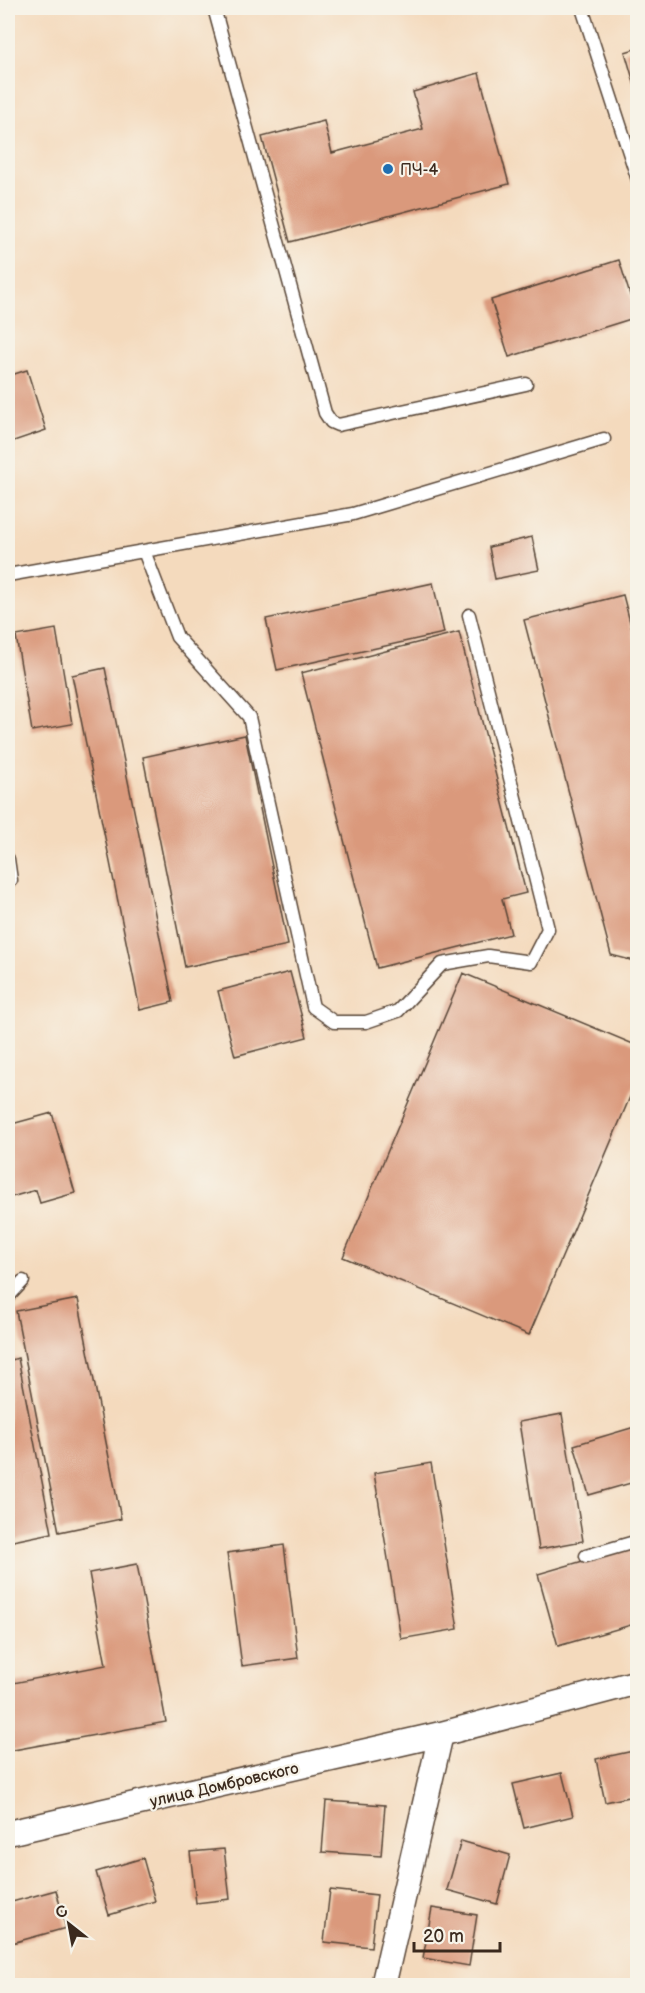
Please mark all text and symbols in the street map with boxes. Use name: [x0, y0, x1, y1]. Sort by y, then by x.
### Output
place label: ПЧ-4: [400, 161, 438, 180]
marker: ПЧ-4: [381, 162, 395, 176]
street label: улица Домбровского: [148, 1759, 301, 1812]
north arrow: [39, 1894, 99, 1954]
text: С: [52, 1901, 72, 1923]
scale bar: [414, 1915, 500, 1953]
text: 20 m: [423, 1926, 464, 1947]

